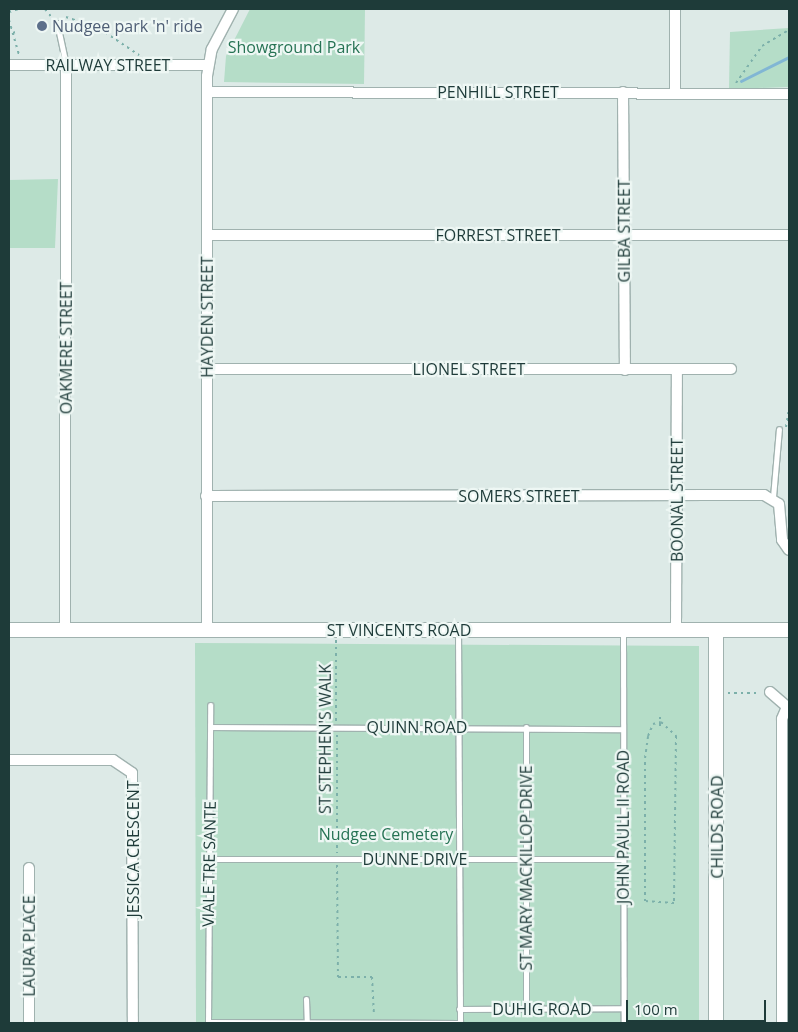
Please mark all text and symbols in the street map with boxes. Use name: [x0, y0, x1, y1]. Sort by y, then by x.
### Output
place label: Nudgee park 'n' ride: [52, 16, 203, 36]
marker: Nudgee park 'n' ride: [36, 20, 48, 32]
park label: Showground Park: [228, 37, 360, 57]
street label: RAILWAY STREET: [46, 55, 170, 75]
street label: PENHILL STREET: [437, 82, 559, 102]
street label: GILBA STREET: [614, 179, 634, 283]
street label: FORREST STREET: [435, 225, 561, 245]
street label: HAYDEN STREET: [197, 256, 217, 378]
street label: OAKMERE STREET: [56, 282, 76, 414]
street label: LIONEL STREET: [413, 359, 525, 379]
street label: BOONAL STREET: [667, 438, 687, 562]
street label: SOMERS STREET: [458, 486, 580, 506]
street label: ST VINCENTS ROAD: [327, 620, 471, 640]
street label: ST STEPHEN'S WALK: [315, 664, 335, 814]
street label: QUINN ROAD: [367, 717, 467, 737]
street label: JOHN PAULL II ROAD: [613, 750, 633, 904]
street label: ST MARY MACKILLOP DRIVE: [516, 765, 536, 971]
street label: CHILDS ROAD: [707, 775, 727, 879]
street label: JESSICA CRESCENT: [123, 781, 143, 918]
street label: VIALE TRE SANTE: [198, 801, 220, 927]
park label: Nudgee Cemetery: [319, 824, 453, 844]
street label: DUNNE DRIVE: [363, 849, 467, 869]
street label: LAURA PLACE: [19, 895, 39, 997]
scale bar: [628, 990, 768, 1022]
street label: DUHIG ROAD: [492, 999, 592, 1019]
text: 100 m: [634, 999, 678, 1019]

